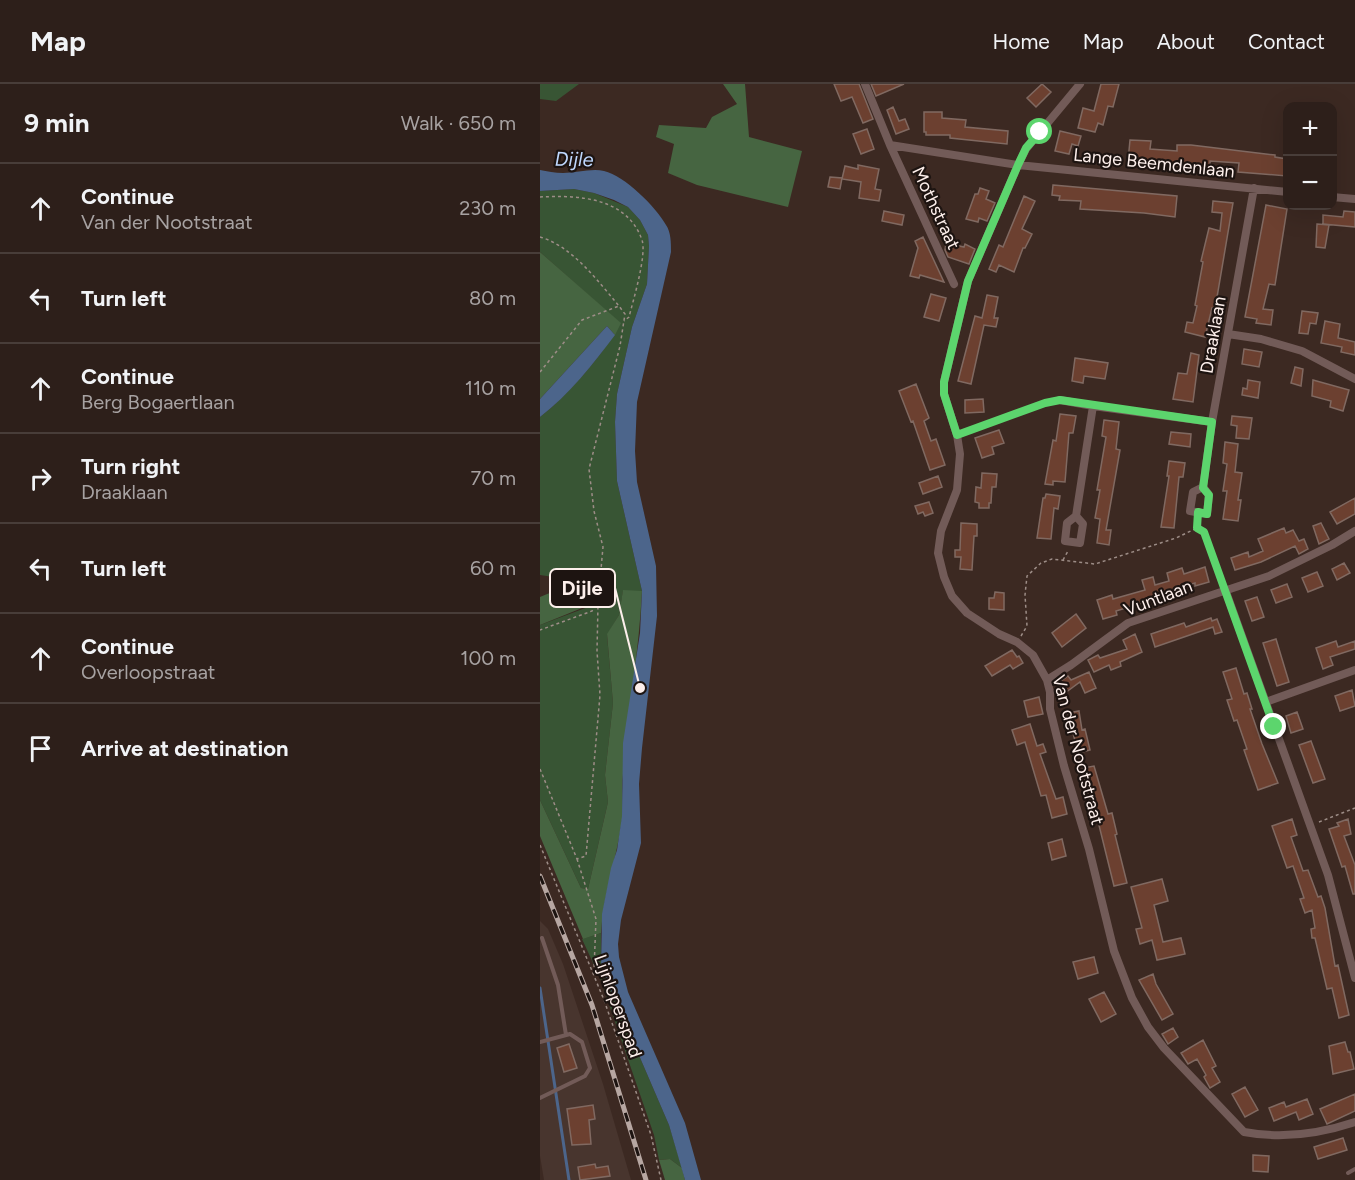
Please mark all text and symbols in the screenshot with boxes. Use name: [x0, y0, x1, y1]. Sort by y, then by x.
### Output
text: Map: [30, 24, 86, 58]
text: Home: [993, 29, 1050, 54]
text: Map: [1083, 29, 1124, 54]
text: About: [1157, 29, 1215, 54]
text: Contact: [1248, 29, 1325, 54]
map controls: [1283, 102, 1337, 210]
button: +: [1283, 102, 1337, 156]
text: 9 min: [24, 107, 90, 139]
text: Walk · 650 m: [401, 111, 516, 135]
route start: [1026, 118, 1052, 144]
street label: Lange Beemdenlaan: [1072, 144, 1236, 182]
water label: Dijle: [554, 147, 594, 171]
button: −: [1283, 156, 1337, 210]
street label: Mothstraat: [907, 163, 965, 253]
text: Continue: [81, 183, 174, 210]
icon: ahead: [24, 192, 57, 225]
text: 230 m: [459, 196, 516, 220]
text: Van der Nootstraat: [81, 210, 253, 234]
icon: left: [24, 282, 57, 315]
text: Turn left: [81, 285, 167, 312]
text: 80 m: [469, 286, 516, 310]
street label: Draaklaan: [1195, 295, 1231, 375]
text: Continue: [81, 363, 174, 390]
icon: ahead: [24, 372, 57, 405]
text: 110 m: [465, 376, 516, 400]
text: Berg Bogaertlaan: [81, 390, 235, 414]
text: Turn right: [81, 453, 180, 480]
icon: right: [24, 462, 57, 495]
text: 70 m: [470, 466, 516, 490]
text: Draaklaan: [81, 480, 168, 504]
icon: left: [24, 552, 57, 585]
text: Turn left: [81, 555, 167, 582]
text: 60 m: [470, 556, 516, 580]
callout: Dijle: [550, 569, 615, 607]
street label: Vuntlaan: [1121, 575, 1195, 621]
text: Dijle: [561, 576, 603, 600]
text: Continue: [81, 633, 174, 660]
icon: ahead: [24, 642, 57, 675]
text: 100 m: [460, 646, 516, 670]
text: Overloopstraat: [81, 660, 215, 684]
street label: Van der Nootstraat: [1047, 673, 1109, 828]
route end: [1260, 713, 1286, 739]
icon: arrive: [24, 732, 57, 765]
text: Arrive at destination: [81, 735, 289, 762]
street label: Lijnloperspad: [589, 951, 647, 1061]

